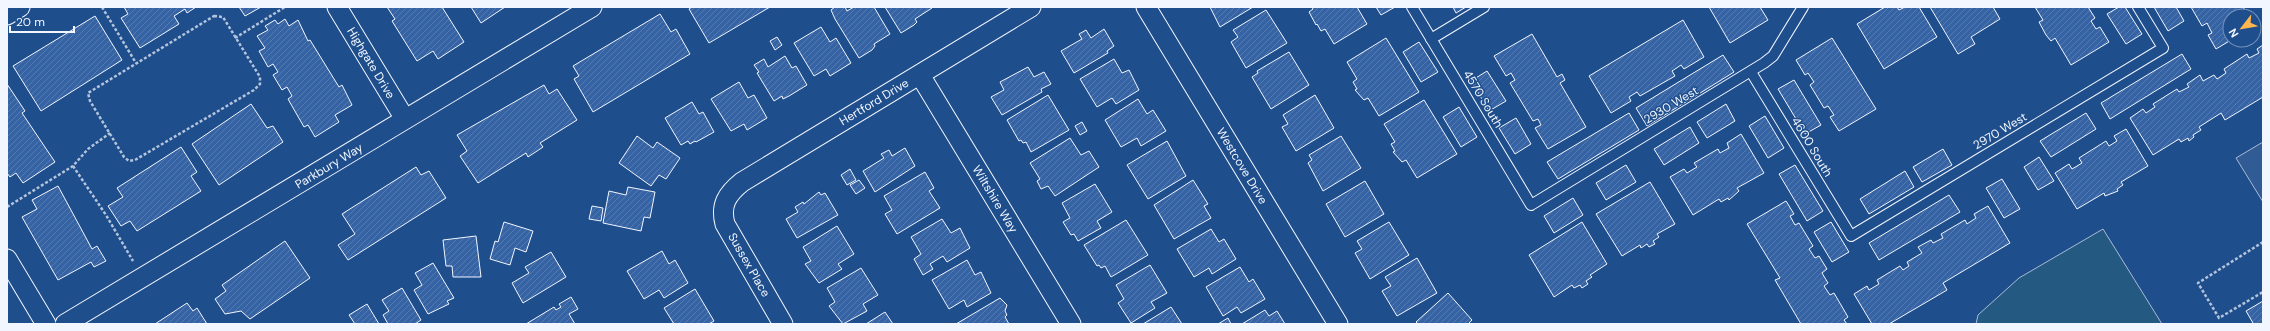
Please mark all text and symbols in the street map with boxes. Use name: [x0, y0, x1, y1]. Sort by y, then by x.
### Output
scale bar: [10, 8, 74, 34]
north arrow: [2222, 8, 2262, 48]
text: 20 m: [16, 14, 45, 30]
street label: Highgate Drive: [343, 24, 399, 102]
text: N: [2225, 26, 2241, 40]
street label: 4570 South: [1460, 67, 1507, 131]
street label: Hertford Drive: [836, 75, 912, 129]
street label: 2930 West: [1641, 82, 1701, 128]
street label: 2970 West: [1970, 109, 2030, 153]
street label: 4600 South: [1788, 114, 1836, 180]
street label: Westcove Drive: [1213, 125, 1271, 207]
street label: Parkbury Way: [292, 139, 366, 193]
street label: Wiltshire Way: [969, 162, 1022, 236]
street label: Sussex Place: [724, 230, 774, 300]

